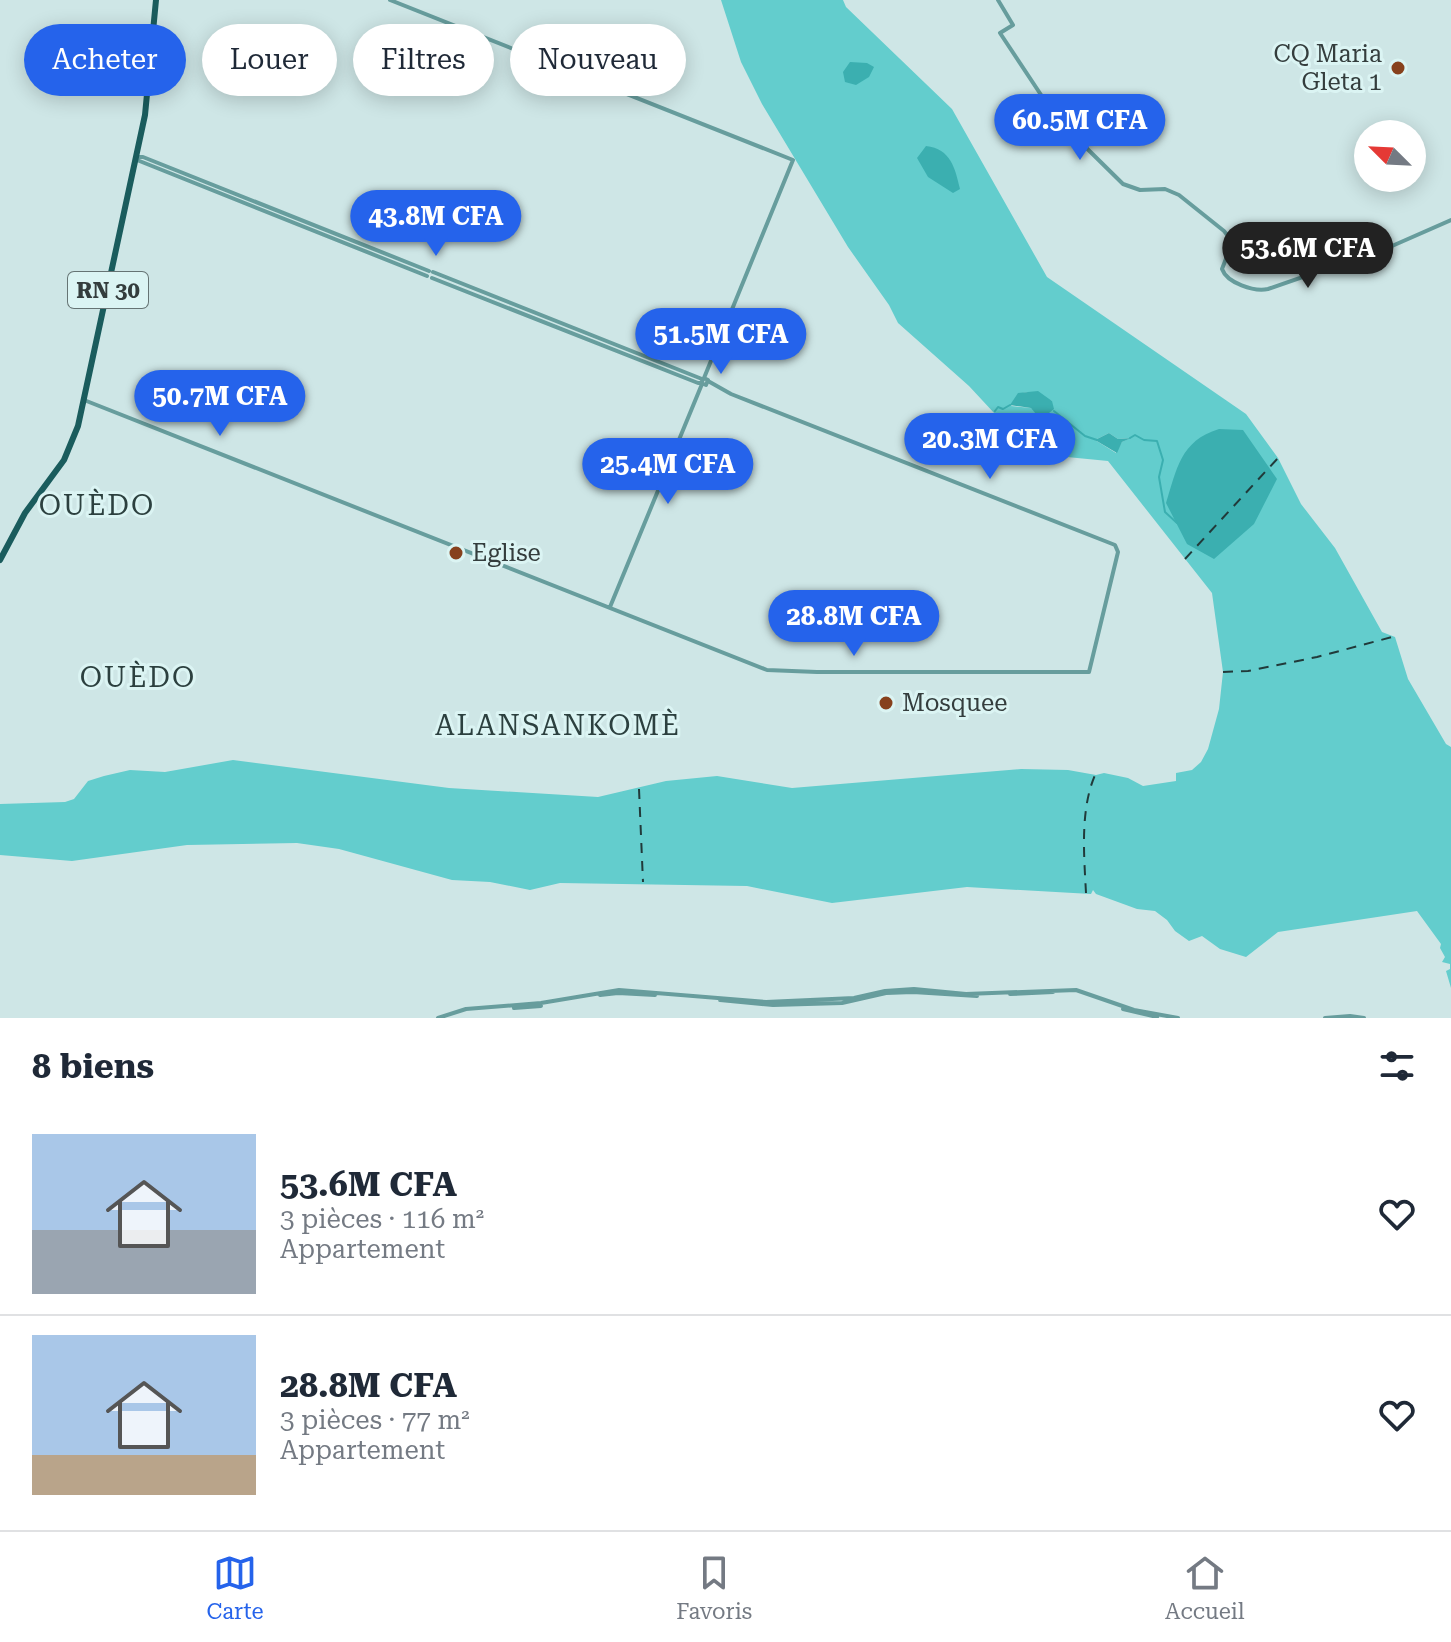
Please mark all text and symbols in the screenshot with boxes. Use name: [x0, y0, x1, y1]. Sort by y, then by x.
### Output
chip: Acheter: [24, 24, 186, 96]
chip: Louer: [202, 24, 337, 96]
chip: Filtres: [353, 24, 494, 96]
chip: Nouveau: [510, 24, 686, 96]
place label: CQ Maria Gleta 1: [1273, 40, 1382, 96]
marker: CQ Maria Gleta 1: [1389, 59, 1407, 77]
pin: 60.5M CFA: [988, 94, 1172, 162]
text: 60.5M CFA: [1012, 105, 1148, 135]
north arrow: [1354, 120, 1426, 192]
map controls: [1354, 120, 1426, 192]
pin: 43.8M CFA: [344, 190, 528, 258]
text: 43.8M CFA: [368, 201, 504, 231]
pin: 53.6M CFA: [1216, 222, 1400, 290]
text: 53.6M CFA: [1240, 233, 1376, 263]
road number: RN 30: [68, 272, 148, 308]
pin: 51.5M CFA: [629, 308, 813, 376]
text: 51.5M CFA: [653, 319, 789, 349]
pin: 50.7M CFA: [128, 370, 312, 438]
text: 50.7M CFA: [152, 381, 288, 411]
pin: 20.3M CFA: [898, 413, 1082, 481]
text: 20.3M CFA: [922, 424, 1058, 454]
pin: 25.4M CFA: [576, 438, 760, 506]
text: 25.4M CFA: [600, 449, 736, 479]
district label: OUÈDO: [39, 488, 155, 522]
place label: Eglise: [472, 539, 541, 567]
marker: Eglise: [447, 544, 465, 562]
pin: 28.8M CFA: [762, 590, 946, 658]
text: 28.8M CFA: [786, 601, 922, 631]
district label: OUÈDO: [80, 660, 196, 694]
place label: Mosquee: [902, 689, 1007, 717]
marker: Mosquee: [877, 694, 895, 712]
district label: ALANSANKOMÈ: [435, 708, 681, 742]
icon: filters: [1375, 1044, 1419, 1088]
text: 8 biens: [32, 1046, 154, 1086]
text: 53.6M CFA: [280, 1164, 457, 1204]
icon: home: [96, 1166, 192, 1262]
icon: heart: [1375, 1192, 1419, 1236]
text: 3 pièces · 116 m²: [280, 1204, 484, 1234]
text: Appartement: [280, 1234, 445, 1264]
text: 28.8M CFA: [280, 1365, 457, 1405]
icon: home: [96, 1367, 192, 1463]
icon: heart: [1375, 1393, 1419, 1437]
text: 3 pièces · 77 m²: [280, 1405, 470, 1435]
text: Appartement: [280, 1435, 445, 1465]
tab: Carte: [206, 1551, 264, 1624]
tab: Favoris: [676, 1551, 752, 1624]
tab: Accueil: [1165, 1551, 1245, 1624]

